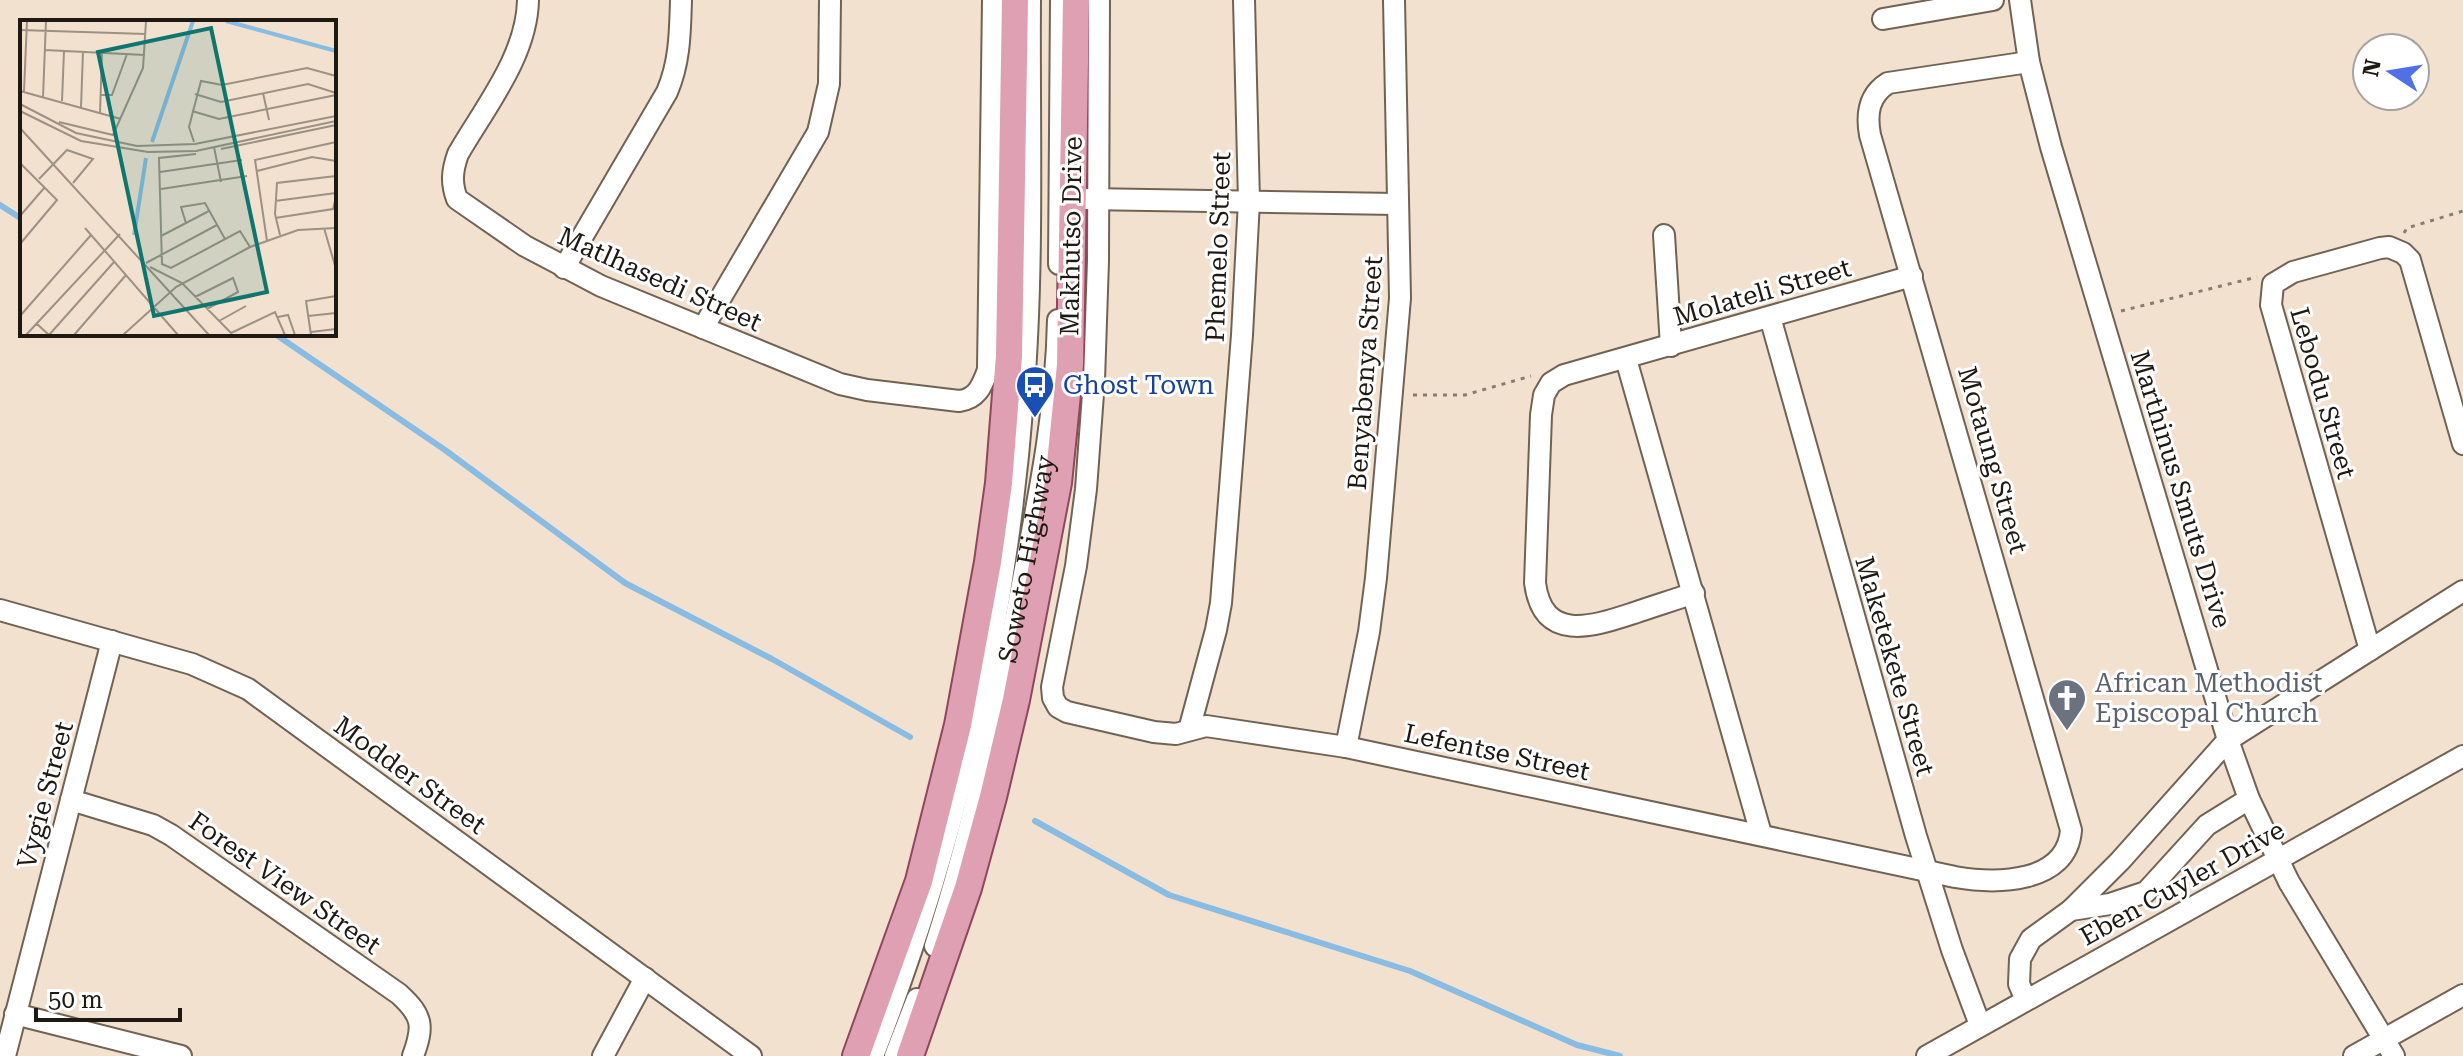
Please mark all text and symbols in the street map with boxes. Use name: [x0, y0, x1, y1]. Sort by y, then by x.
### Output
inset map: [20, 20, 336, 336]
north arrow: [2351, 32, 2431, 112]
text: N: [2358, 57, 2386, 79]
street label: Makhutso Drive: [1054, 136, 1088, 336]
street label: Phemelo Street: [1200, 151, 1236, 343]
street label: Matlhasedi Street: [554, 221, 767, 338]
street label: Molateli Street: [1670, 252, 1855, 332]
street label: Benyabenya Street: [1342, 254, 1388, 491]
street label: Lebodu Street: [2284, 304, 2362, 482]
street label: Marthinus Smuts Drive: [2124, 347, 2238, 631]
street label: Motaung Street: [1952, 363, 2034, 557]
bus stop icon: Ghost Town: [1014, 364, 1056, 419]
place label: Ghost Town: [1063, 370, 1214, 400]
street label: Soweto Highway: [992, 452, 1060, 665]
street label: Maketekete Street: [1849, 553, 1941, 779]
place label: African Methodist Episcopal Church: [2095, 668, 2323, 728]
church icon: African Methodist Episcopal Church: [2046, 677, 2088, 732]
street label: Modder Street: [328, 710, 492, 840]
street label: Vygie Street: [11, 718, 79, 872]
street label: Lefentse Street: [1402, 718, 1593, 786]
street label: Forest View Street: [183, 806, 387, 961]
street label: Eben Cuyler Drive: [2075, 814, 2289, 952]
scale bar: [36, 972, 180, 1022]
text: 50 m: [48, 986, 103, 1014]

